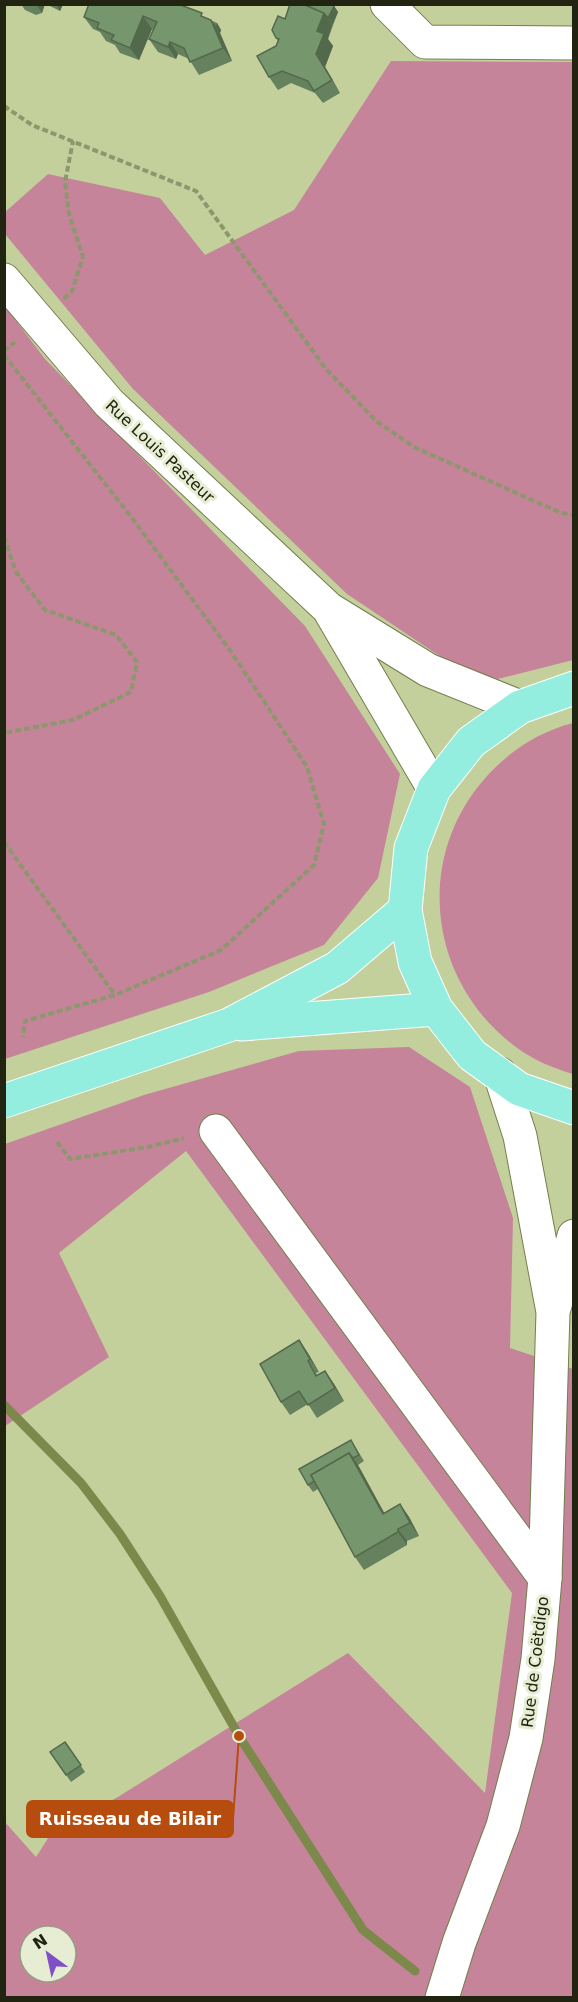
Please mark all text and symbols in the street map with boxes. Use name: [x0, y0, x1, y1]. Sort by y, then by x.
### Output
street label: Rue Louis Pasteur: [102, 396, 219, 507]
street label: Rue de Coëtdigo: [518, 1595, 552, 1729]
callout: Ruisseau de Bilair: [27, 1801, 233, 1837]
text: Ruisseau de Bilair: [39, 1808, 221, 1829]
north arrow: [18, 1924, 78, 1984]
text: N: [29, 1930, 51, 1953]

